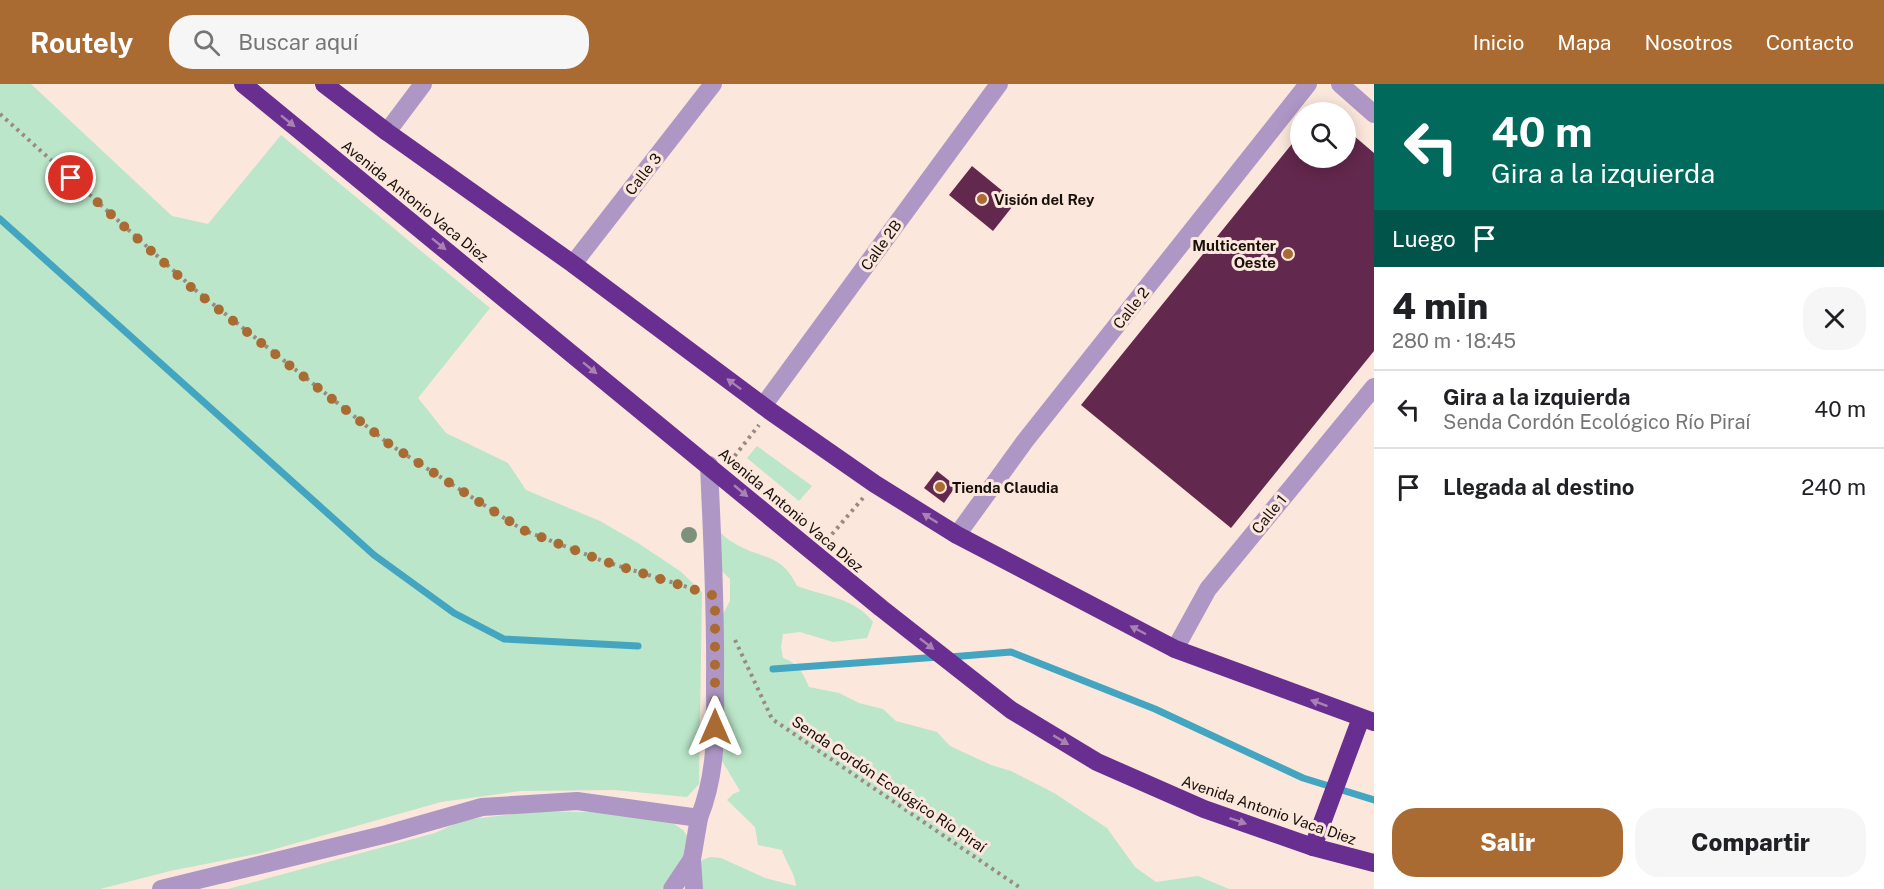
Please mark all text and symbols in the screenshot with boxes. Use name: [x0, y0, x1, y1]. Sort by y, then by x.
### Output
search box: [169, 15, 589, 69]
text: Routely: [30, 26, 133, 59]
icon: search: [190, 26, 223, 59]
text: Buscar aquí: [238, 29, 358, 55]
text: Inicio: [1473, 30, 1524, 55]
text: Mapa: [1557, 30, 1611, 55]
text: Nosotros: [1644, 30, 1733, 55]
text: Contacto: [1766, 30, 1854, 55]
map controls: [1290, 102, 1356, 168]
button: search: [1290, 102, 1356, 168]
text: 40 m: [1491, 107, 1593, 156]
icon: left: [1392, 108, 1470, 186]
one-way arrow: [280, 114, 295, 127]
street label: Avenida Antonio Vaca Diez: [338, 137, 492, 265]
street label: Calle 3: [621, 150, 665, 198]
pin: [45, 152, 96, 203]
text: Gira a la izquierda: [1491, 157, 1715, 189]
icon: arrive: [54, 161, 87, 194]
place label: Visión del Rey: [994, 191, 1095, 208]
marker: Visión del Rey: [975, 192, 989, 206]
street label: Calle 2B: [857, 217, 905, 273]
icon: arrive: [1468, 222, 1501, 255]
text: Luego: [1392, 226, 1456, 252]
place label: Multicenter Oeste: [1192, 237, 1276, 271]
one-way arrow: [432, 238, 447, 250]
marker: Multicenter Oeste: [1281, 247, 1295, 261]
street label: Calle 2: [1110, 284, 1153, 332]
text: 4 min: [1392, 285, 1488, 327]
button: close: [1803, 287, 1866, 350]
text: 280 m · 18:45: [1392, 329, 1516, 353]
one-way arrow: [583, 361, 598, 373]
one-way arrow: [726, 378, 742, 390]
text: Gira a la izquierda: [1443, 384, 1630, 410]
icon: left: [1392, 393, 1425, 426]
text: 40 m: [1814, 396, 1866, 422]
text: Senda Cordón Ecológico Río Piraí: [1443, 410, 1750, 434]
street label: Avenida Antonio Vaca Diez: [715, 445, 867, 575]
icon: arrive: [1392, 471, 1425, 504]
text: Llegada al destino: [1443, 474, 1634, 500]
text: 240 m: [1801, 474, 1866, 500]
place label: Tienda Claudia: [952, 479, 1059, 496]
marker: Tienda Claudia: [933, 480, 947, 494]
one-way arrow: [733, 485, 749, 498]
street label: Calle 1: [1248, 491, 1290, 537]
one-way arrow: [922, 512, 938, 524]
one-way arrow: [1130, 625, 1147, 635]
one-way arrow: [919, 637, 935, 650]
position arrow: [683, 695, 747, 759]
one-way arrow: [1310, 697, 1328, 707]
street label: Senda Cordón Ecológico Río Piraí: [789, 713, 990, 856]
one-way arrow: [1053, 734, 1069, 745]
street label: Avenida Antonio Vaca Diez: [1180, 772, 1358, 848]
button: Salir: [1392, 808, 1623, 877]
button: Compartir: [1635, 808, 1866, 877]
one-way arrow: [1229, 817, 1247, 826]

